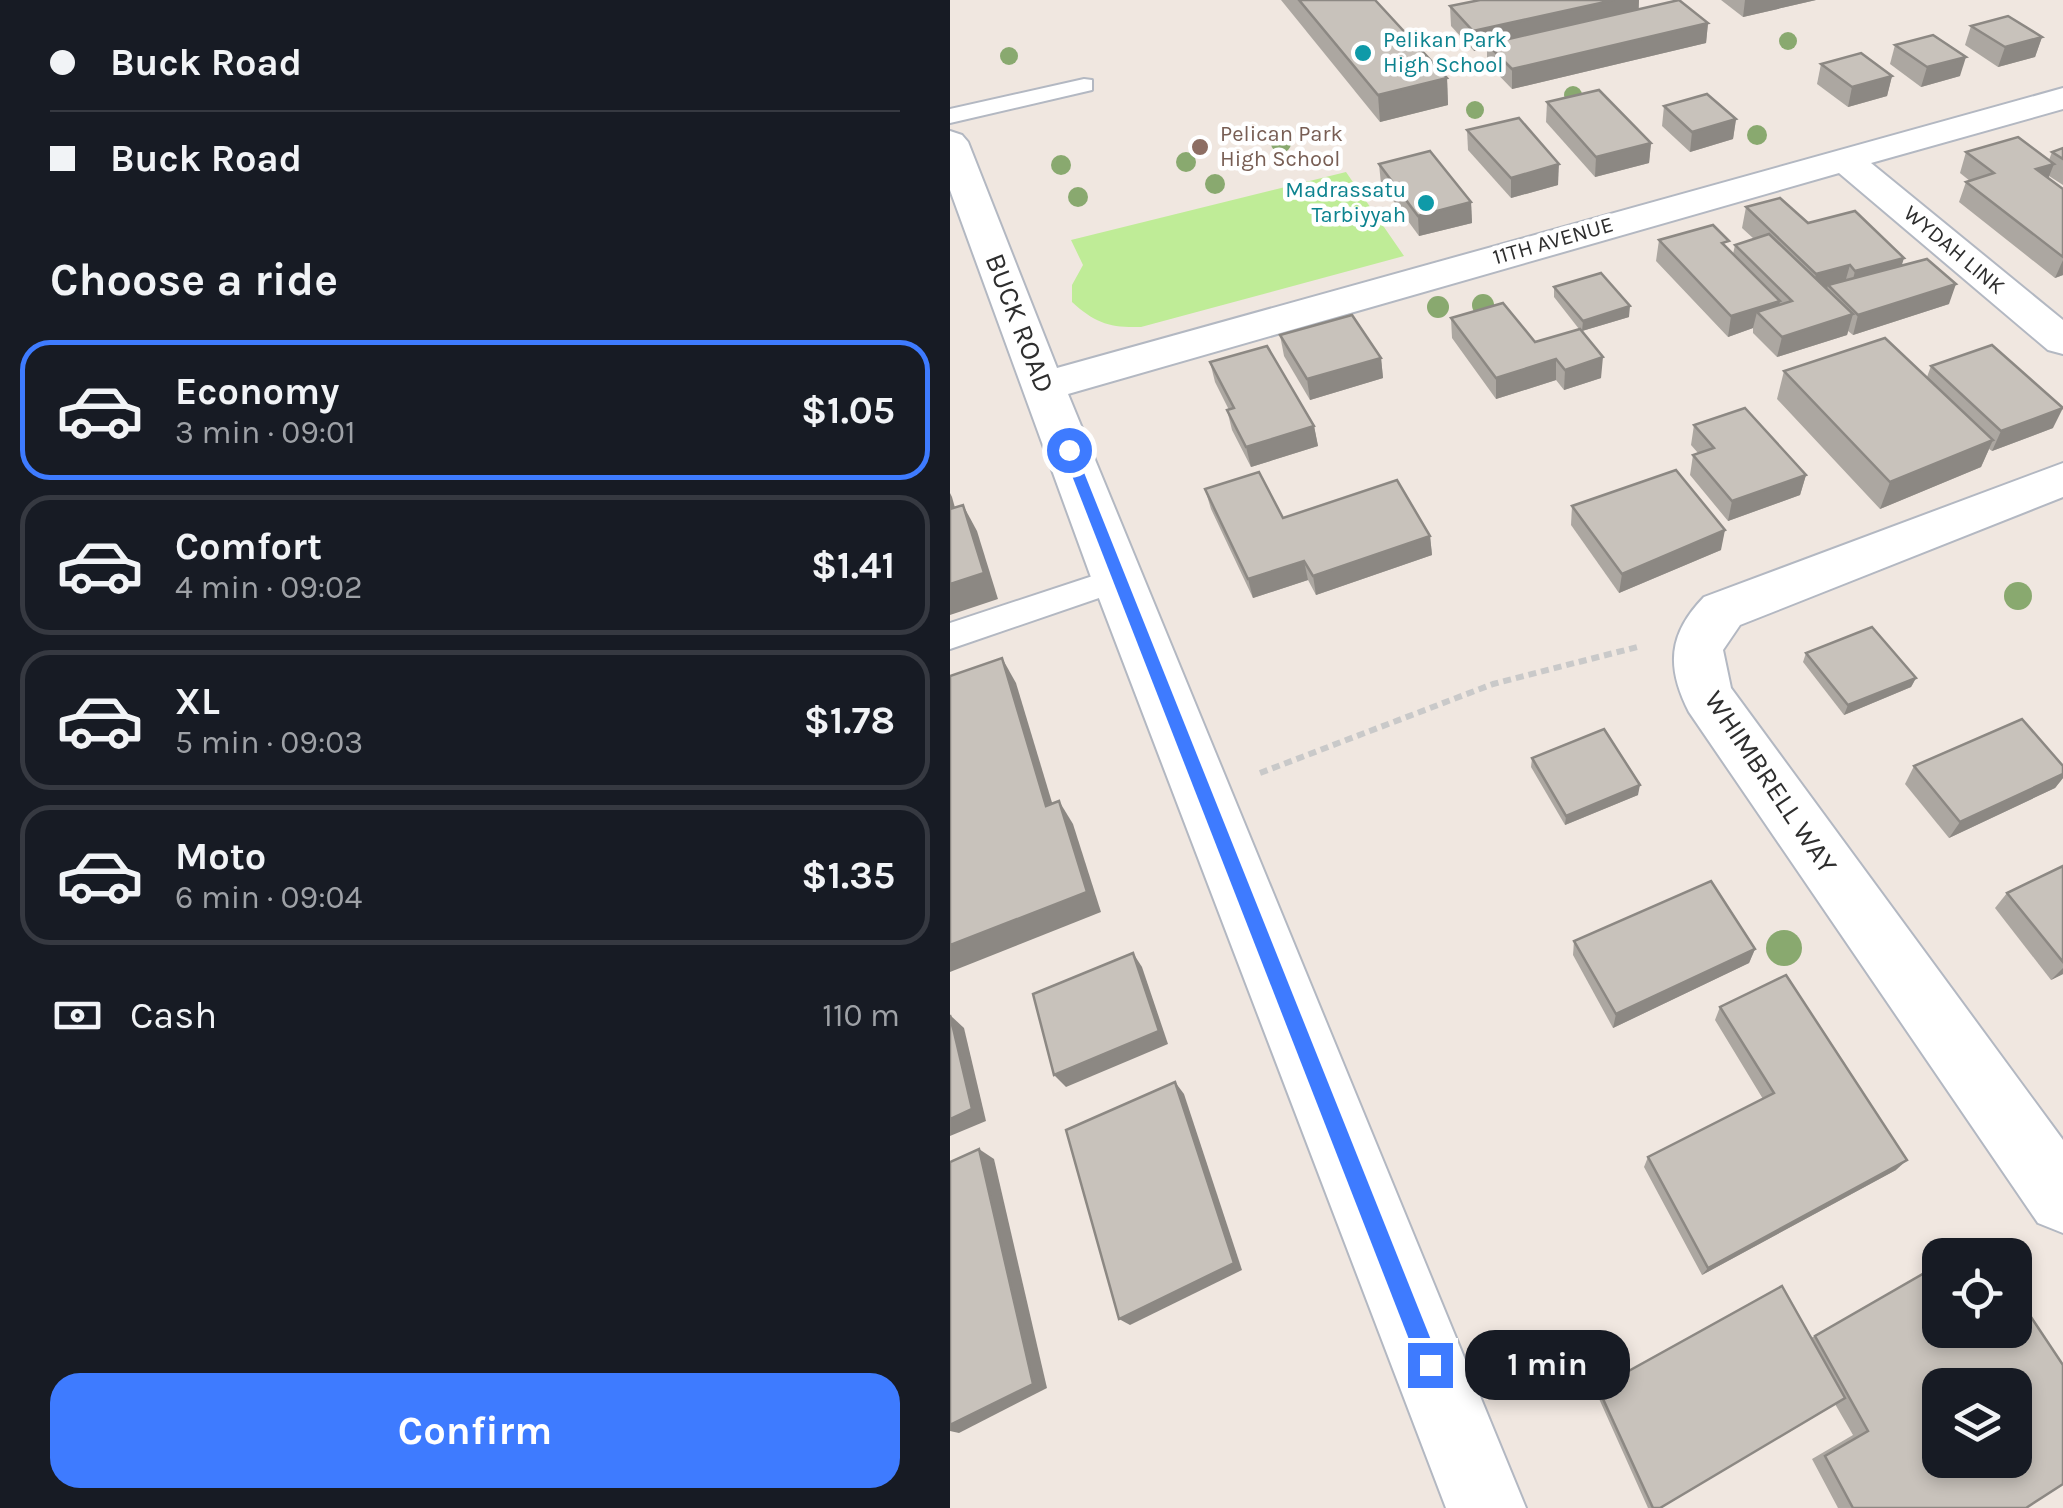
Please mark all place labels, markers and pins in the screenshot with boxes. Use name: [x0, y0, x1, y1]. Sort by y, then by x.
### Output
place label: Pelikan Park High School: [1383, 27, 1507, 78]
marker: Pelikan Park High School: [1352, 42, 1374, 64]
place label: Pelican Park High School: [1220, 121, 1343, 172]
marker: Pelican Park High School: [1189, 136, 1211, 158]
place label: Madrassatu Tarbiyyah: [1285, 177, 1406, 228]
marker: Madrassatu Tarbiyyah: [1415, 192, 1437, 214]

